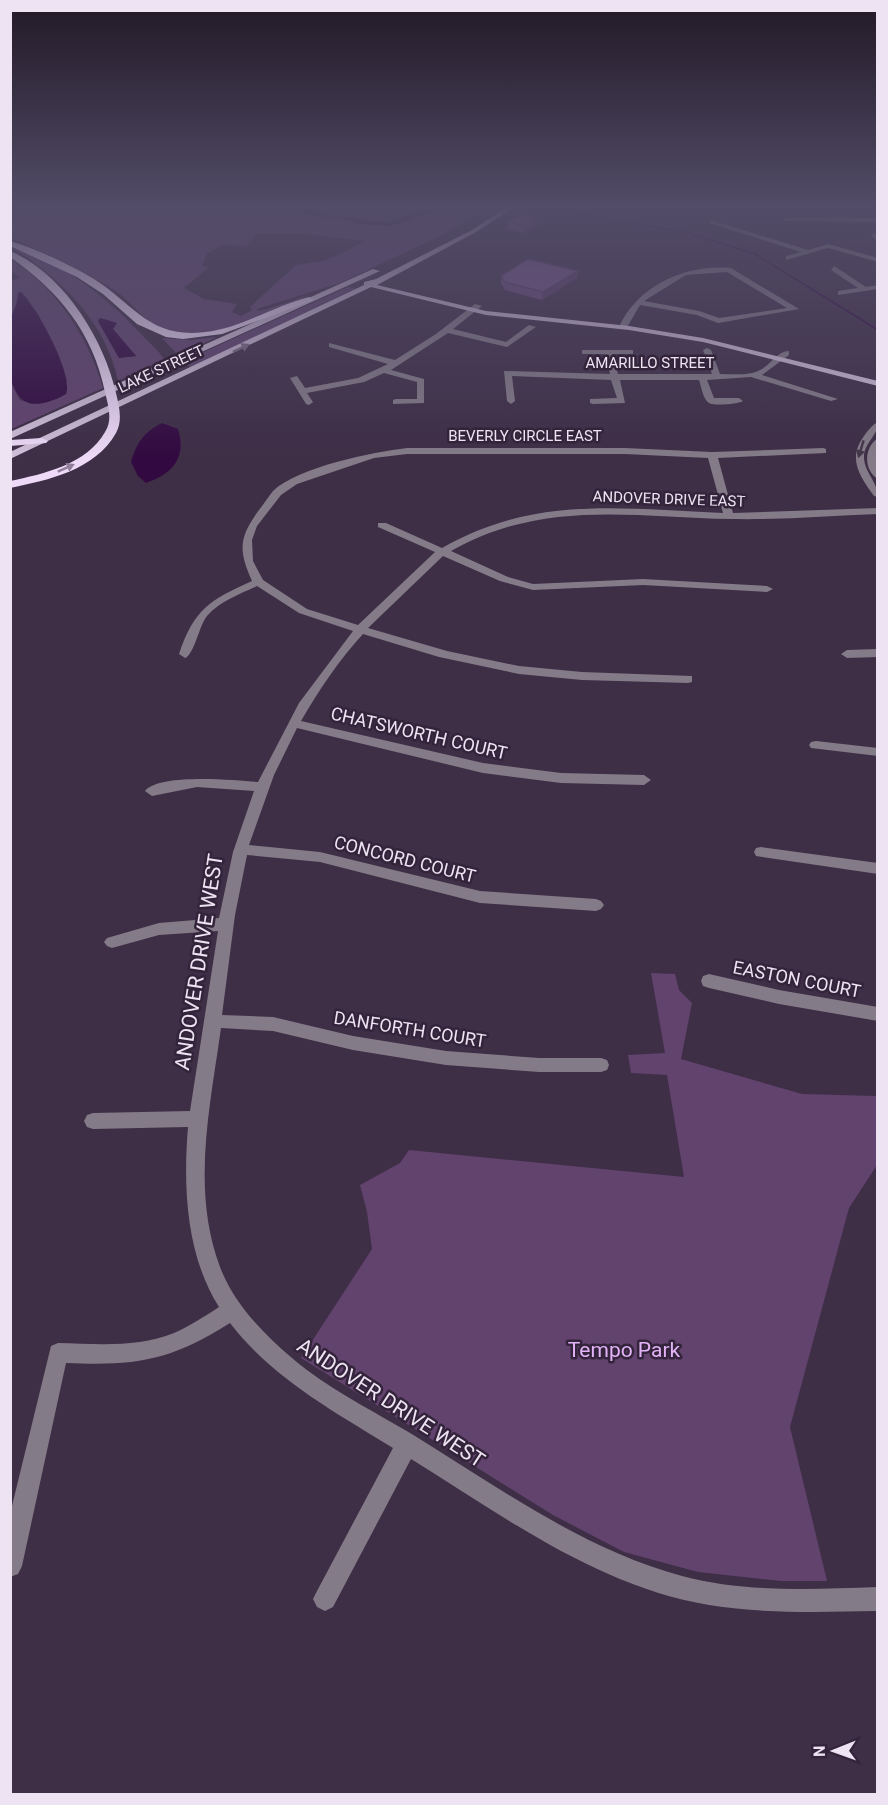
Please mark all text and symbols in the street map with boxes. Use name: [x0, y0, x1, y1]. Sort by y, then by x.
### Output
street label: LAKE STREET: [115, 341, 207, 397]
one-way arrow: [233, 343, 250, 352]
street label: AMARILLO STREET: [585, 354, 715, 372]
street label: BEVERLY CIRCLE EAST: [448, 427, 602, 445]
one-way arrow: [856, 440, 865, 458]
one-way arrow: [58, 463, 76, 473]
street label: ANDOVER DRIVE EAST: [592, 487, 746, 511]
street label: CHATSWORTH COURT: [329, 702, 509, 764]
street label: CONCORD COURT: [332, 831, 478, 887]
street label: ANDOVER DRIVE WEST: [170, 852, 228, 1072]
street label: EASTON COURT: [731, 956, 863, 1002]
street label: DANFORTH COURT: [332, 1007, 488, 1051]
street label: ANDOVER DRIVE WEST: [293, 1333, 490, 1473]
park label: Tempo Park: [568, 1338, 681, 1362]
north arrow: [804, 1721, 864, 1781]
text: N: [810, 1745, 829, 1757]

